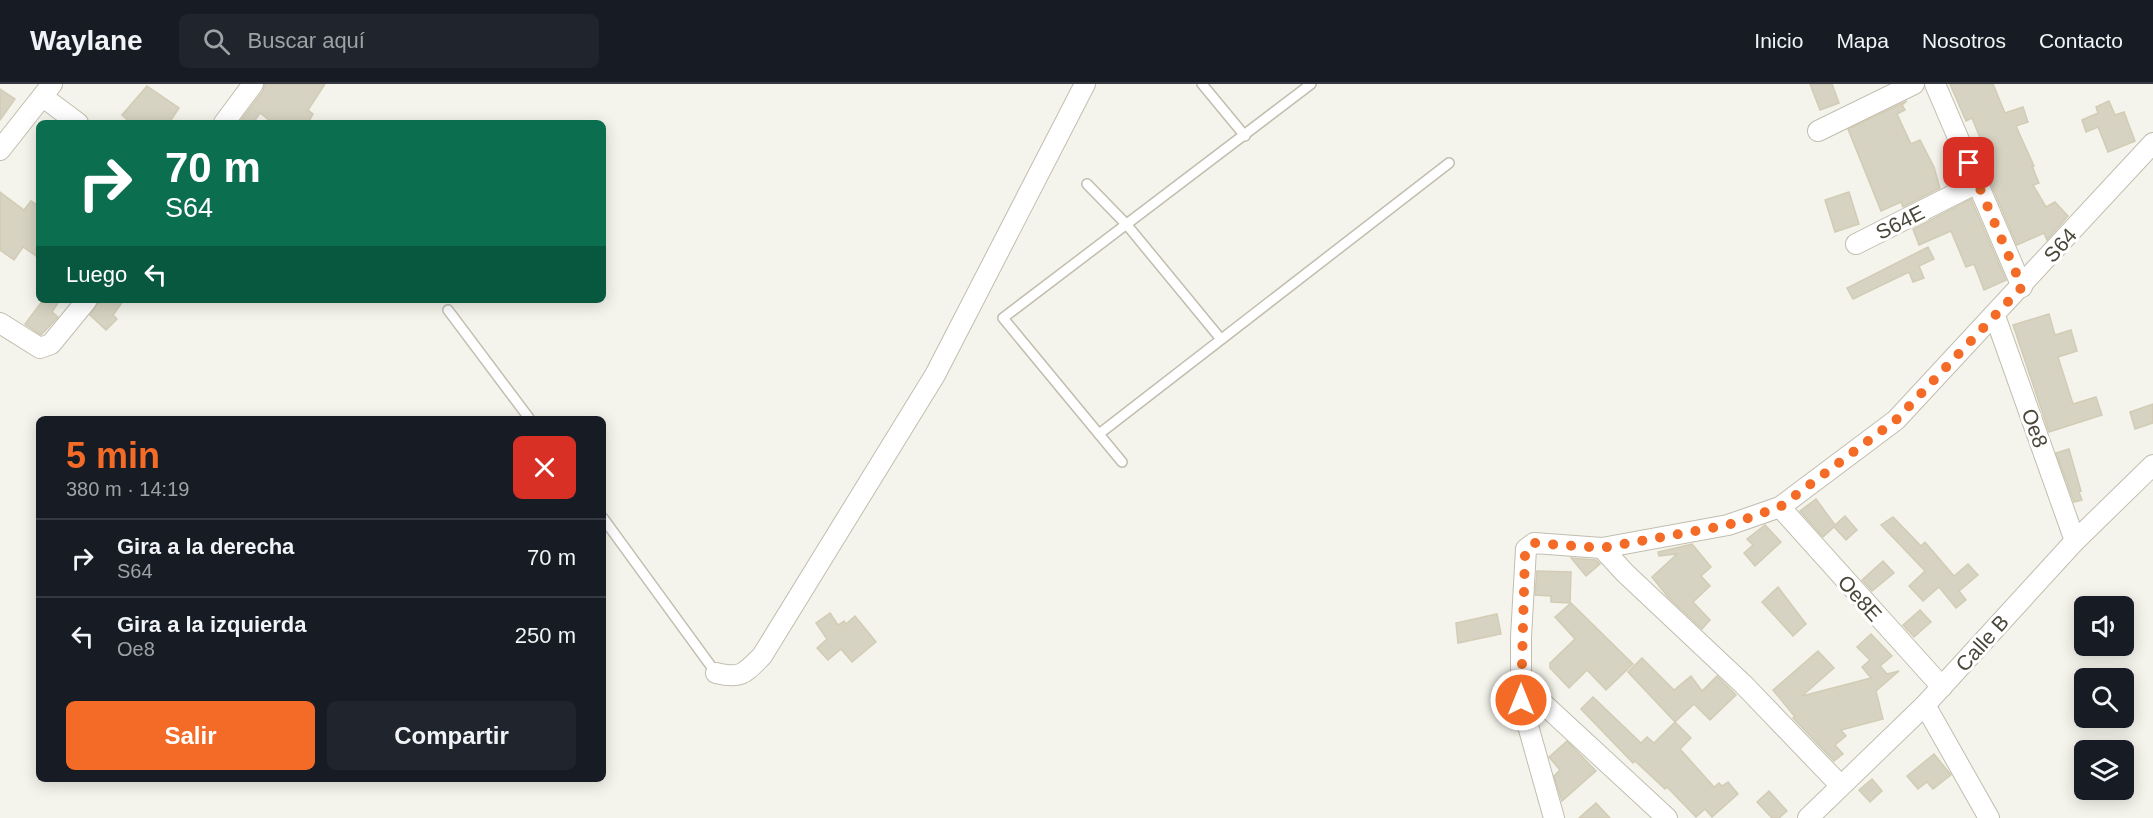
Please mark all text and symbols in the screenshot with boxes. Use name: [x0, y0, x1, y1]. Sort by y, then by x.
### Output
search box: [179, 14, 599, 68]
text: Waylane: [30, 25, 143, 56]
icon: search: [200, 25, 233, 58]
text: Buscar aquí: [248, 28, 365, 53]
text: Inicio: [1754, 29, 1803, 52]
text: Mapa: [1836, 29, 1889, 52]
text: Nosotros: [1922, 29, 2006, 52]
text: Contacto: [2039, 29, 2123, 52]
pin: [1943, 137, 1994, 188]
icon: right: [66, 144, 144, 222]
text: 70 m: [165, 144, 261, 191]
icon: arrive: [1952, 146, 1985, 179]
text: S64: [165, 193, 213, 223]
street label: S64E: [1872, 200, 1928, 244]
street label: S64: [2039, 223, 2081, 267]
icon: left: [139, 258, 172, 291]
text: Luego: [66, 262, 127, 287]
street label: Oe8: [2017, 405, 2053, 451]
text: 5 min: [66, 435, 160, 476]
button: close: [513, 436, 576, 499]
text: 380 m · 14:19: [66, 478, 189, 500]
text: Gira a la derecha: [117, 534, 294, 559]
icon: right: [66, 542, 99, 575]
text: 70 m: [527, 545, 576, 570]
text: S64: [117, 560, 153, 582]
street label: Oe8E: [1833, 570, 1887, 626]
map controls: [2074, 596, 2134, 800]
button: sound: [2074, 596, 2134, 656]
street label: Calle B: [1951, 610, 2013, 676]
text: Gira a la izquierda: [117, 612, 307, 637]
icon: left: [66, 620, 99, 653]
text: 250 m: [515, 623, 576, 648]
text: Oe8: [117, 638, 155, 660]
position arrow: [1489, 668, 1553, 732]
button: search: [2074, 668, 2134, 728]
button: Salir: [66, 701, 315, 770]
button: Compartir: [327, 701, 576, 770]
button: layers: [2074, 740, 2134, 800]

